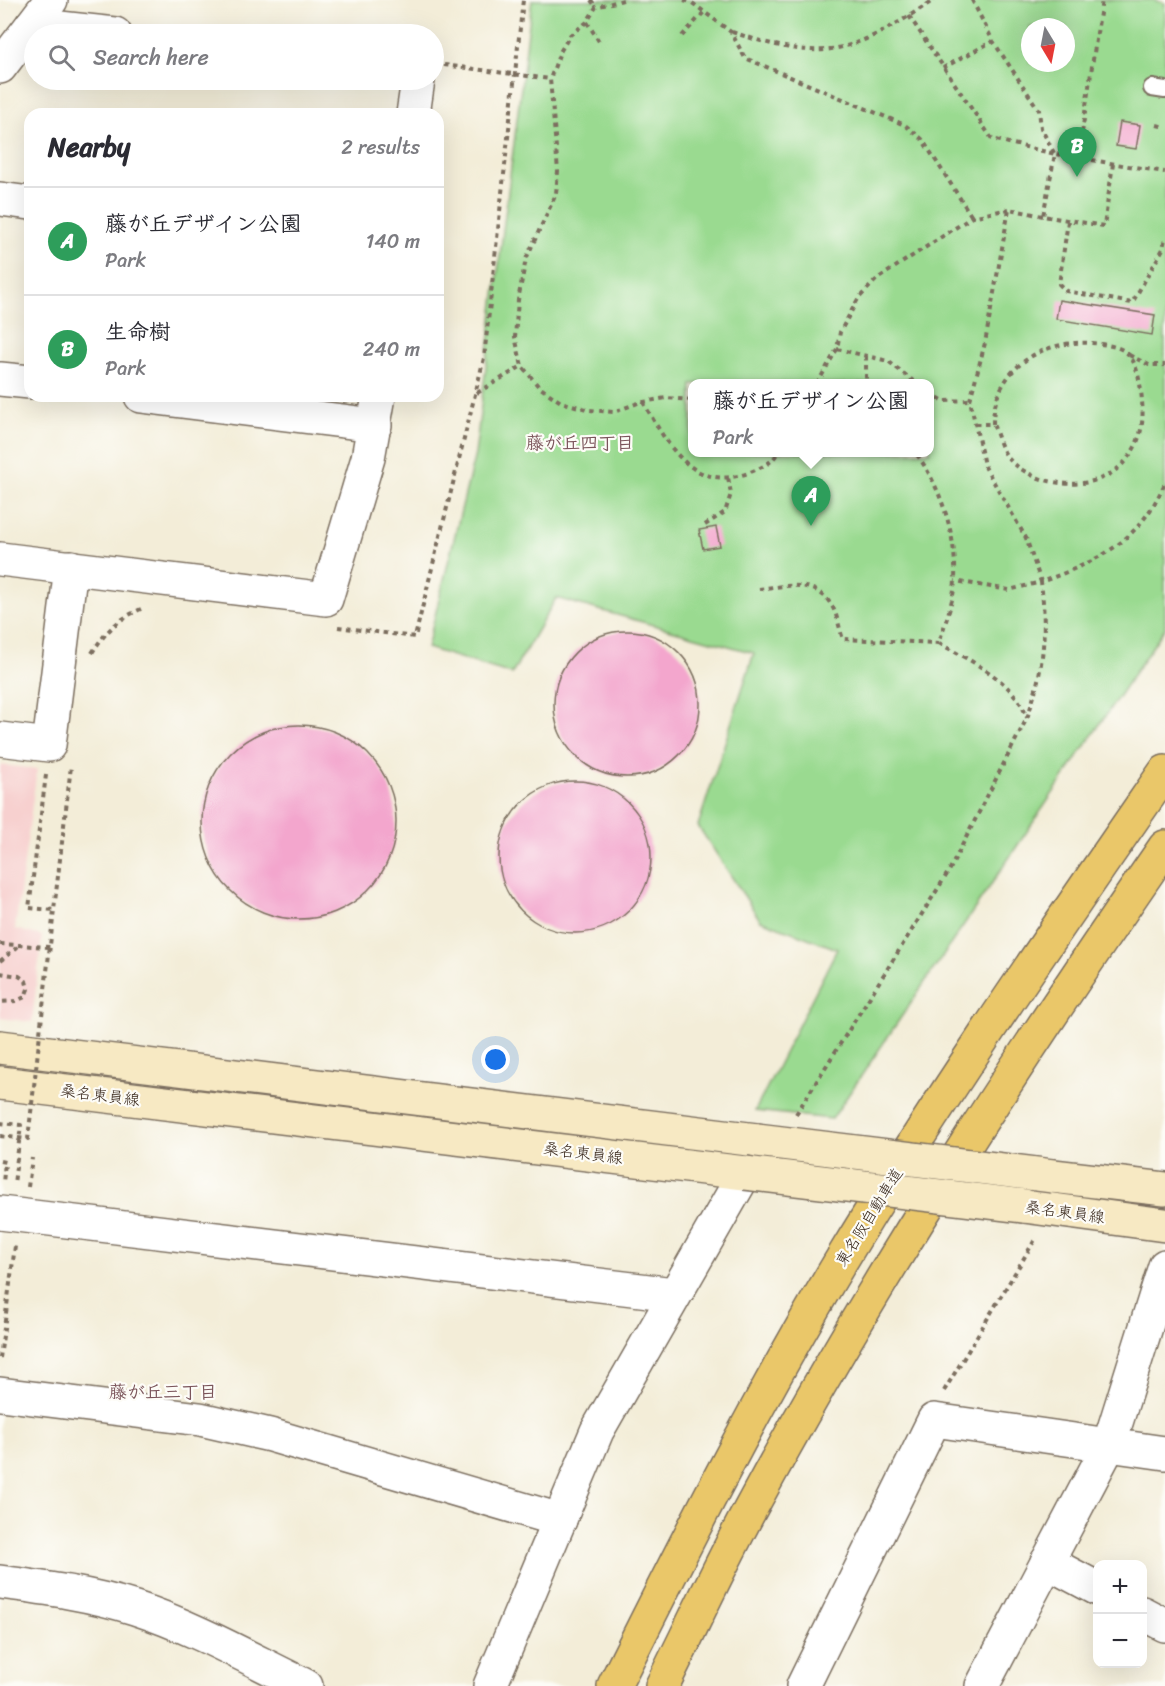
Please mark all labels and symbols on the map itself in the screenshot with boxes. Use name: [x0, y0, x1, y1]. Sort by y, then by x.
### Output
north arrow: [1021, 18, 1075, 72]
pin: B: [1058, 128, 1096, 177]
district label: 藤が丘四丁目: [526, 427, 634, 459]
pin: A: [792, 476, 830, 526]
your location: [481, 1045, 510, 1074]
street label: 桑名東員線: [59, 1076, 141, 1114]
street label: 桑名東員線: [542, 1134, 624, 1172]
street label: 東名阪自動車道: [827, 1162, 911, 1272]
street label: 桑名東員線: [1023, 1192, 1107, 1232]
district label: 藤が丘三丁目: [109, 1376, 217, 1408]

